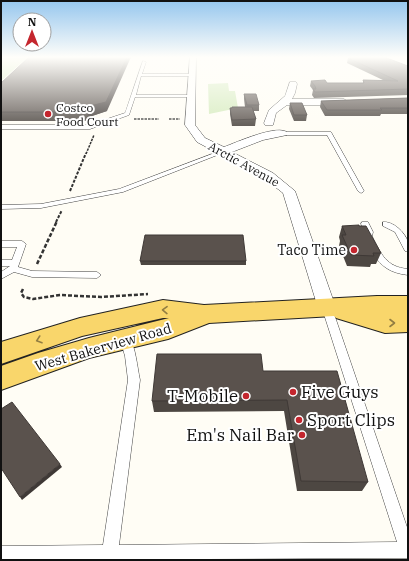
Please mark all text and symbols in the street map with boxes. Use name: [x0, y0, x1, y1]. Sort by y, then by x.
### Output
north arrow: [12, 12, 52, 52]
text: N: [28, 15, 37, 29]
place label: Costco Food Court: [56, 100, 118, 129]
marker: Costco Food Court: [43, 109, 53, 119]
street label: Arctic Avenue: [206, 138, 282, 190]
place label: Taco Time: [277, 241, 346, 259]
marker: Taco Time: [349, 245, 359, 255]
one-way arrow: [162, 306, 168, 315]
street label: West Bakerview Road: [33, 319, 174, 375]
one-way arrow: [389, 319, 395, 328]
one-way arrow: [36, 335, 43, 343]
place label: Five Guys: [301, 381, 379, 403]
place label: T-Mobile: [167, 385, 238, 407]
marker: Five Guys: [288, 387, 298, 397]
marker: T-Mobile: [241, 391, 251, 401]
place label: Sport Clips: [307, 409, 395, 431]
marker: Sport Clips: [294, 415, 304, 425]
place label: Em's Nail Bar: [186, 424, 294, 446]
marker: Em's Nail Bar: [297, 430, 307, 440]

